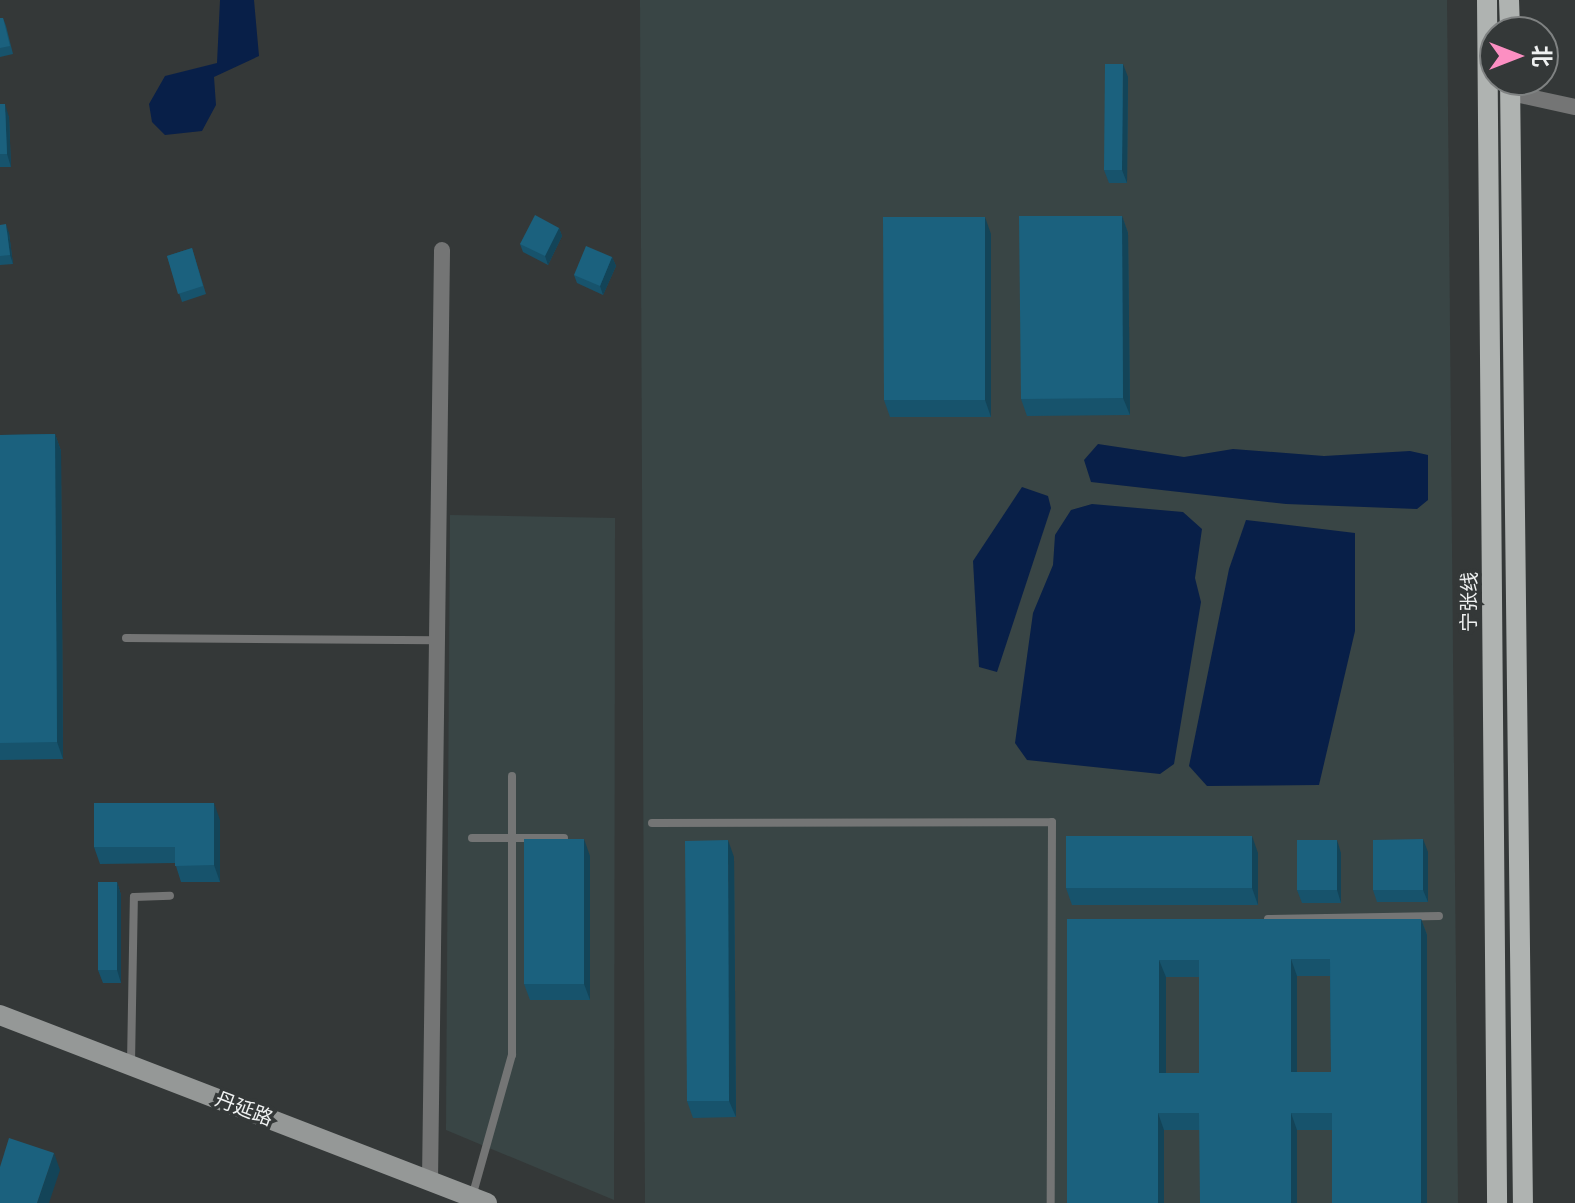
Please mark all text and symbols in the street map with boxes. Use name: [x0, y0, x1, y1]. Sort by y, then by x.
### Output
north arrow: [1479, 16, 1559, 96]
text: 北: [1529, 45, 1554, 67]
street label: 宁张线: [1457, 572, 1481, 632]
street label: 丹延路: [212, 1087, 276, 1131]

